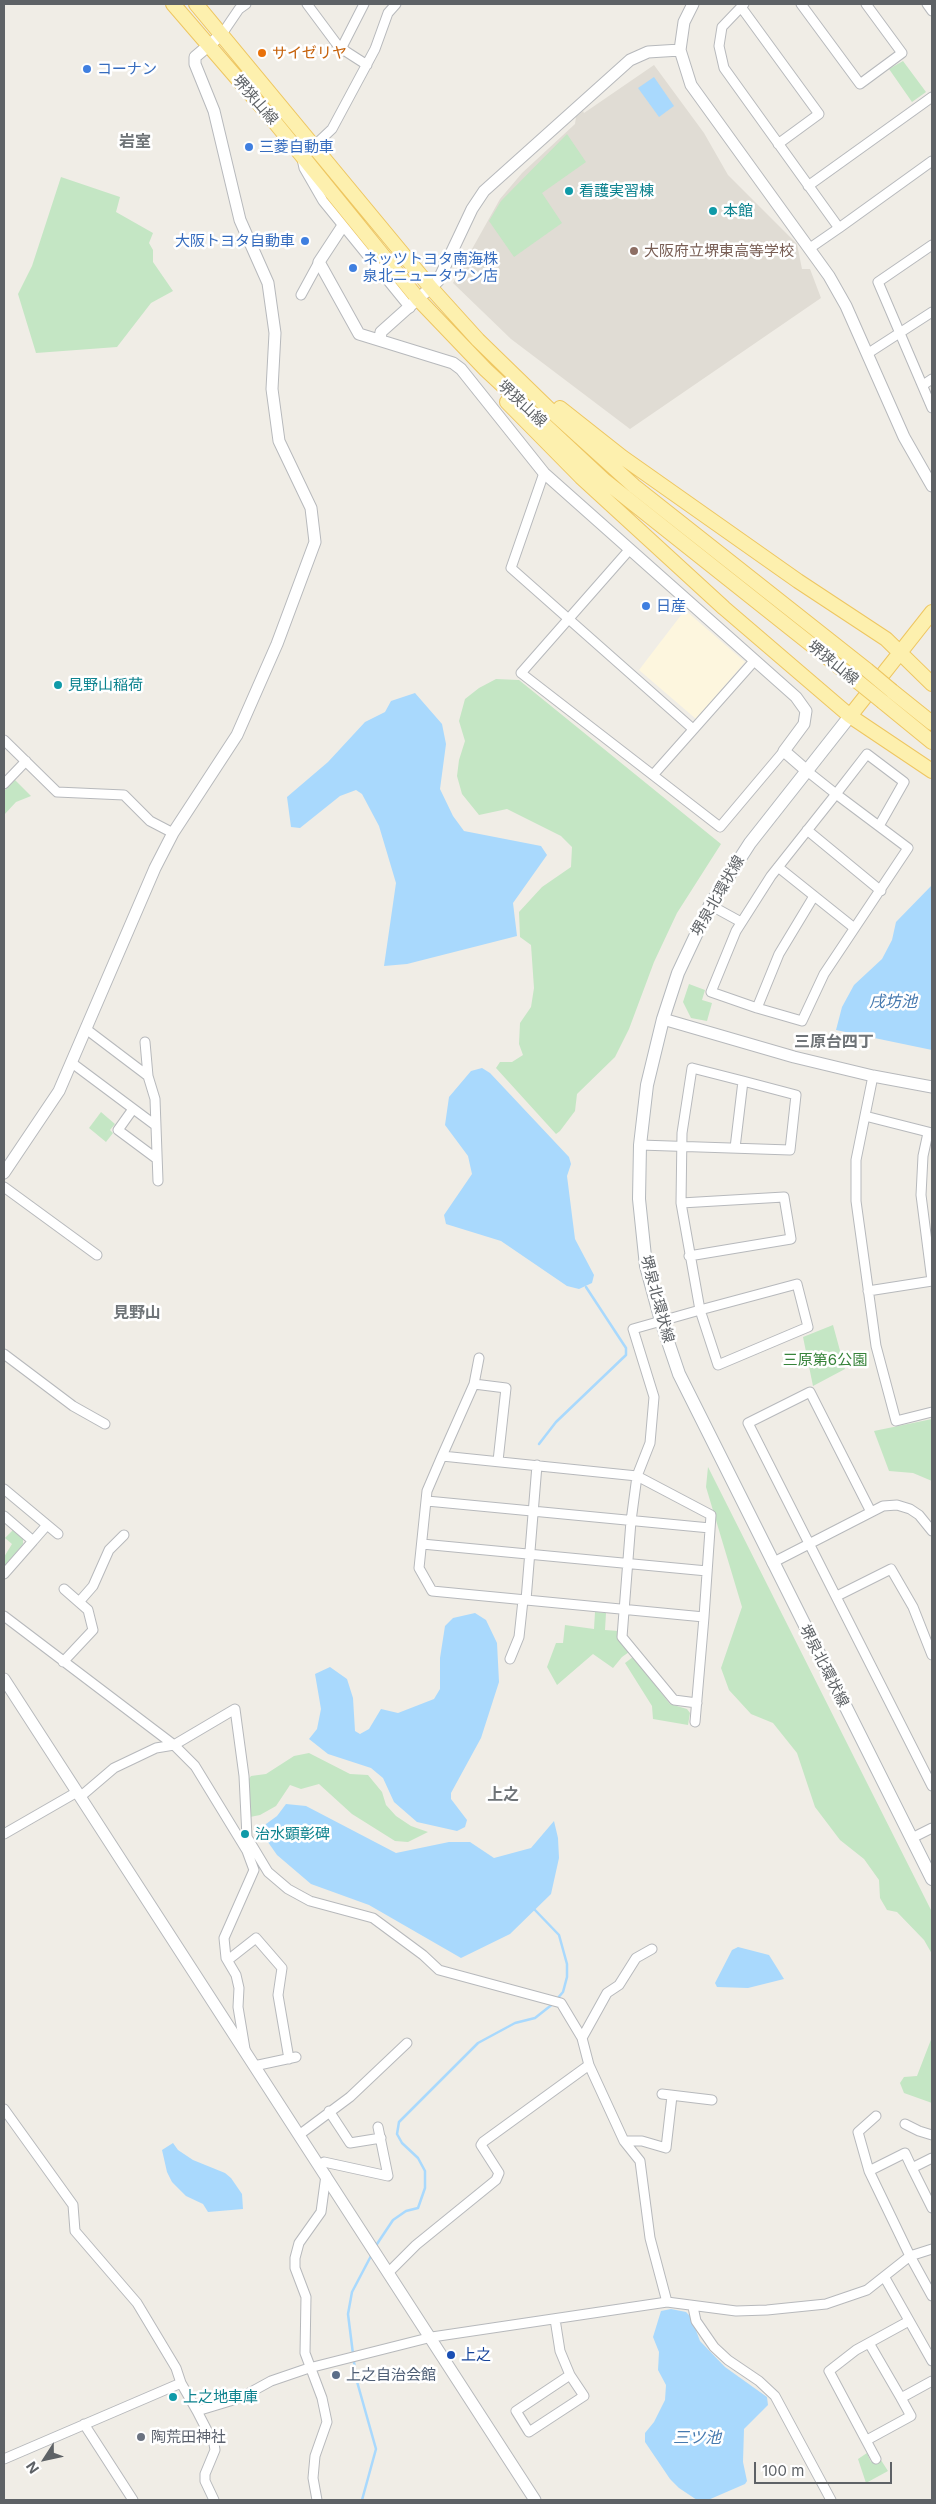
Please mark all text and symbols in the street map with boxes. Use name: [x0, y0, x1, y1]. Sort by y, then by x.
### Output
place label: サイゼリヤ: [272, 44, 347, 62]
marker: サイゼリヤ: [256, 47, 268, 59]
place label: コーナン: [97, 60, 157, 78]
marker: コーナン: [81, 63, 93, 75]
street label: 堺狭山線: [229, 71, 281, 129]
district label: 岩室: [119, 132, 151, 152]
place label: 三菱自動車: [259, 138, 334, 156]
marker: 三菱自動車: [243, 141, 255, 153]
place label: 看護実習棟: [579, 182, 654, 200]
marker: 看護実習棟: [563, 185, 575, 197]
place label: 本館: [723, 202, 753, 220]
marker: 本館: [707, 205, 719, 217]
place label: 大阪トヨタ自動車: [175, 232, 295, 250]
marker: 大阪トヨタ自動車: [299, 235, 311, 247]
place label: 大阪府立堺東高等学校: [644, 242, 794, 260]
marker: 大阪府立堺東高等学校: [628, 245, 640, 257]
place label: ネッツトヨタ南海株 泉北ニュータウン店: [363, 250, 498, 285]
marker: ネッツトヨタ南海株 泉北ニュータウン店: [347, 262, 359, 274]
street label: 堺狭山線: [494, 377, 550, 431]
place label: 日産: [656, 597, 686, 615]
marker: 日産: [640, 600, 652, 612]
street label: 堺狭山線: [804, 637, 862, 689]
place label: 見野山稲荷: [68, 676, 143, 694]
marker: 見野山稲荷: [52, 679, 64, 691]
street label: 堺泉北環状線: [688, 853, 748, 939]
water label: 戌坊池: [869, 992, 917, 1012]
district label: 三原台四丁: [794, 1032, 874, 1052]
street label: 堺泉北環状線: [637, 1253, 677, 1345]
district label: 見野山: [113, 1303, 161, 1323]
park label: 三原第6公園: [783, 1351, 867, 1369]
street label: 堺泉北環状線: [796, 1622, 852, 1710]
district label: 上之: [487, 1785, 519, 1805]
place label: 治水顕彰碑: [255, 1825, 330, 1843]
marker: 治水顕彰碑: [239, 1828, 251, 1840]
place label: 上之: [461, 2346, 491, 2364]
marker: 上之: [445, 2349, 457, 2361]
place label: 上之自治会館: [346, 2366, 436, 2384]
marker: 上之自治会館: [330, 2369, 342, 2381]
place label: 上之地車庫: [183, 2388, 258, 2406]
marker: 上之地車庫: [167, 2391, 179, 2403]
place label: 陶荒田神社: [151, 2428, 226, 2446]
water label: 三ツ池: [673, 2428, 721, 2448]
marker: 陶荒田神社: [135, 2431, 147, 2443]
north arrow: [20, 2434, 70, 2484]
scale bar: [756, 2452, 894, 2484]
text: N: [22, 2459, 42, 2477]
text: 100 m: [762, 2461, 804, 2480]

